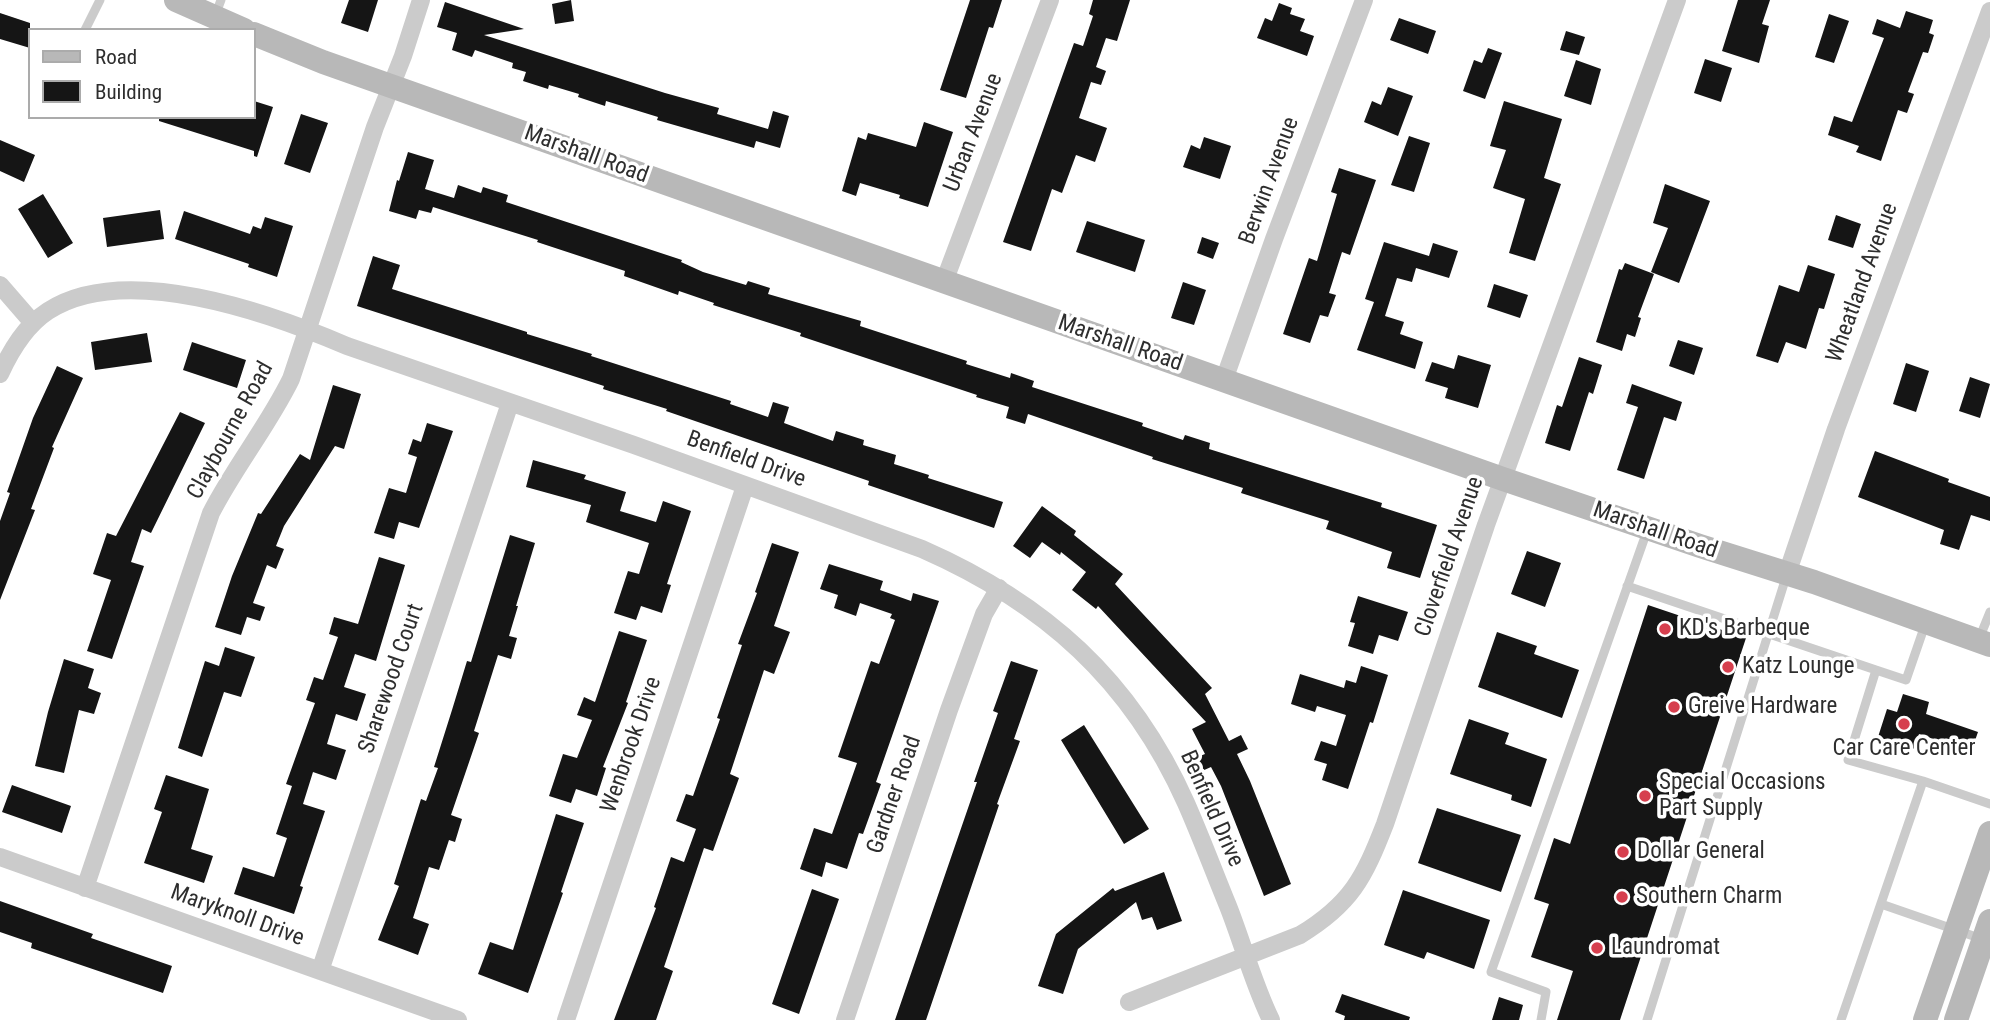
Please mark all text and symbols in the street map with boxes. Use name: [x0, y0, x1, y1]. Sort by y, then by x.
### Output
legend: [28, 28, 256, 119]
text: Road: [95, 45, 137, 69]
street label: Urban Avenue: [939, 70, 1009, 196]
text: Building: [95, 80, 162, 104]
street label: Berwin Avenue: [1234, 114, 1306, 248]
street label: Marshall Road: [520, 120, 652, 190]
street label: Wheatland Avenue: [1821, 200, 1905, 366]
street label: Marshall Road: [1054, 310, 1186, 378]
street label: Claybourne Road: [182, 357, 280, 505]
street label: Benfield Drive: [683, 426, 809, 494]
street label: Cloverfield Avenue: [1410, 473, 1490, 641]
street label: Marshall Road: [1589, 497, 1721, 565]
street label: Sharewood Court: [353, 601, 431, 757]
place label: KD's Barbeque: [1679, 615, 1810, 643]
marker: KD's Barbeque: [1657, 621, 1673, 637]
place label: Katz Lounge: [1742, 653, 1855, 681]
marker: Katz Lounge: [1720, 659, 1736, 675]
street label: Wenbrook Drive: [596, 673, 668, 817]
place label: Greive Hardware: [1688, 693, 1837, 721]
marker: Greive Hardware: [1666, 699, 1682, 715]
marker: Car Care Center: [1896, 716, 1912, 732]
street label: Gardner Road: [862, 732, 928, 858]
place label: Car Care Center: [1833, 735, 1975, 763]
street label: Benfield Drive: [1173, 747, 1249, 871]
place label: Special Occasions Part Supply: [1659, 769, 1826, 823]
marker: Special Occasions Part Supply: [1637, 788, 1653, 804]
place label: Dollar General: [1637, 838, 1765, 866]
marker: Dollar General: [1615, 844, 1631, 860]
street label: Maryknoll Drive: [167, 879, 307, 953]
place label: Southern Charm: [1636, 883, 1782, 911]
marker: Southern Charm: [1614, 889, 1630, 905]
place label: Laundromat: [1611, 934, 1720, 962]
marker: Laundromat: [1589, 940, 1605, 956]

